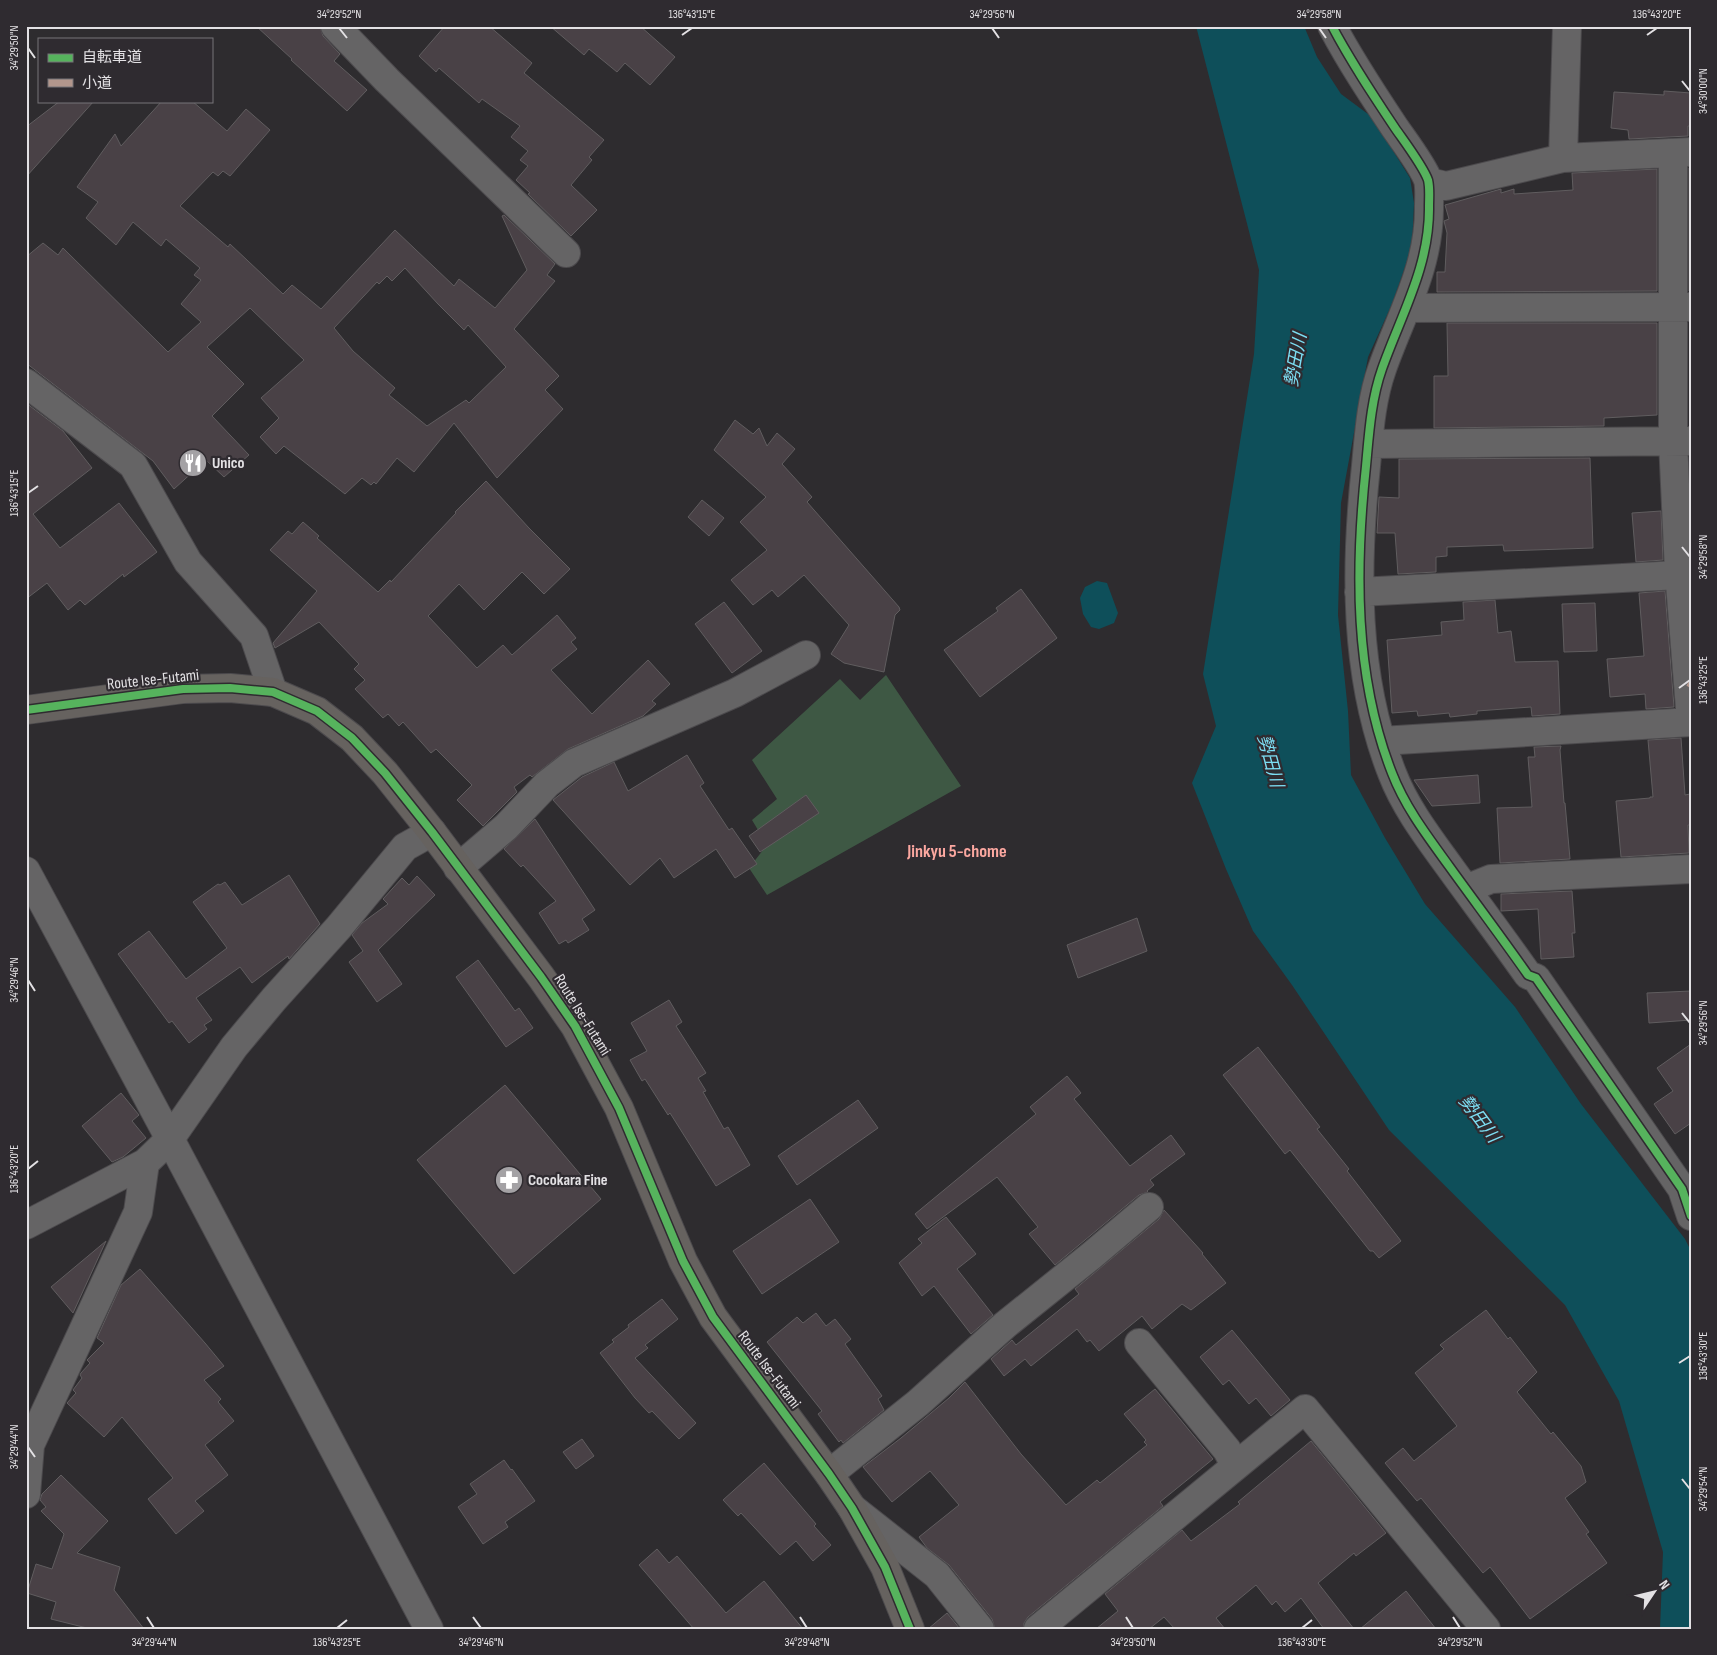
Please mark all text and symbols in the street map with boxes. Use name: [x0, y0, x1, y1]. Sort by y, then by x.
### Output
text: 34°29'52"N: [317, 7, 361, 22]
text: 136°43'15"E: [668, 7, 716, 22]
text: 34°29'56"N: [969, 7, 1015, 22]
text: 34°29'58"N: [1297, 7, 1341, 22]
text: 136°43'20"E: [1633, 7, 1681, 22]
text: 34°29'50"N: [7, 25, 22, 71]
legend: [38, 38, 212, 102]
text: 自転車道: [82, 48, 142, 67]
text: 34°30'00"N: [1696, 68, 1711, 114]
text: 小道: [82, 74, 112, 93]
water label: 勢田川: [1281, 330, 1311, 388]
restaurant icon: Unico: [178, 448, 208, 478]
place label: Unico: [212, 454, 244, 473]
text: 136°43'15"E: [7, 469, 22, 517]
text: 34°29'58"N: [1696, 535, 1711, 579]
text: 136°43'25"E: [1696, 656, 1711, 704]
street label: Route Ise-Futami: [106, 666, 200, 694]
water label: 勢田川: [1253, 732, 1288, 792]
district label: Jinkyu 5-chome: [906, 841, 1007, 862]
text: 34°29'46"N: [7, 957, 22, 1003]
street label: Route Ise-Futami: [549, 971, 615, 1059]
text: 34°29'56"N: [1696, 1000, 1711, 1046]
water label: 勢田川: [1454, 1091, 1505, 1148]
text: 136°43'20"E: [7, 1145, 22, 1193]
pharmacy icon: Cocokara Fine: [494, 1165, 524, 1195]
place label: Cocokara Fine: [528, 1171, 608, 1190]
street label: Route Ise-Futami: [734, 1327, 804, 1413]
text: 136°43'30"E: [1696, 1332, 1711, 1380]
text: 34°29'44"N: [7, 1424, 22, 1470]
text: 34°29'54"N: [1696, 1467, 1711, 1511]
north arrow: [1630, 1568, 1680, 1618]
text: N: [1655, 1577, 1673, 1593]
text: 34°29'44"N: [131, 1635, 177, 1650]
text: 136°43'25"E: [313, 1635, 361, 1650]
text: 34°29'46"N: [458, 1635, 504, 1650]
text: 34°29'48"N: [784, 1635, 830, 1650]
text: 34°29'50"N: [1110, 1635, 1156, 1650]
text: 136°43'30"E: [1278, 1635, 1326, 1650]
text: 34°29'52"N: [1438, 1635, 1482, 1650]

